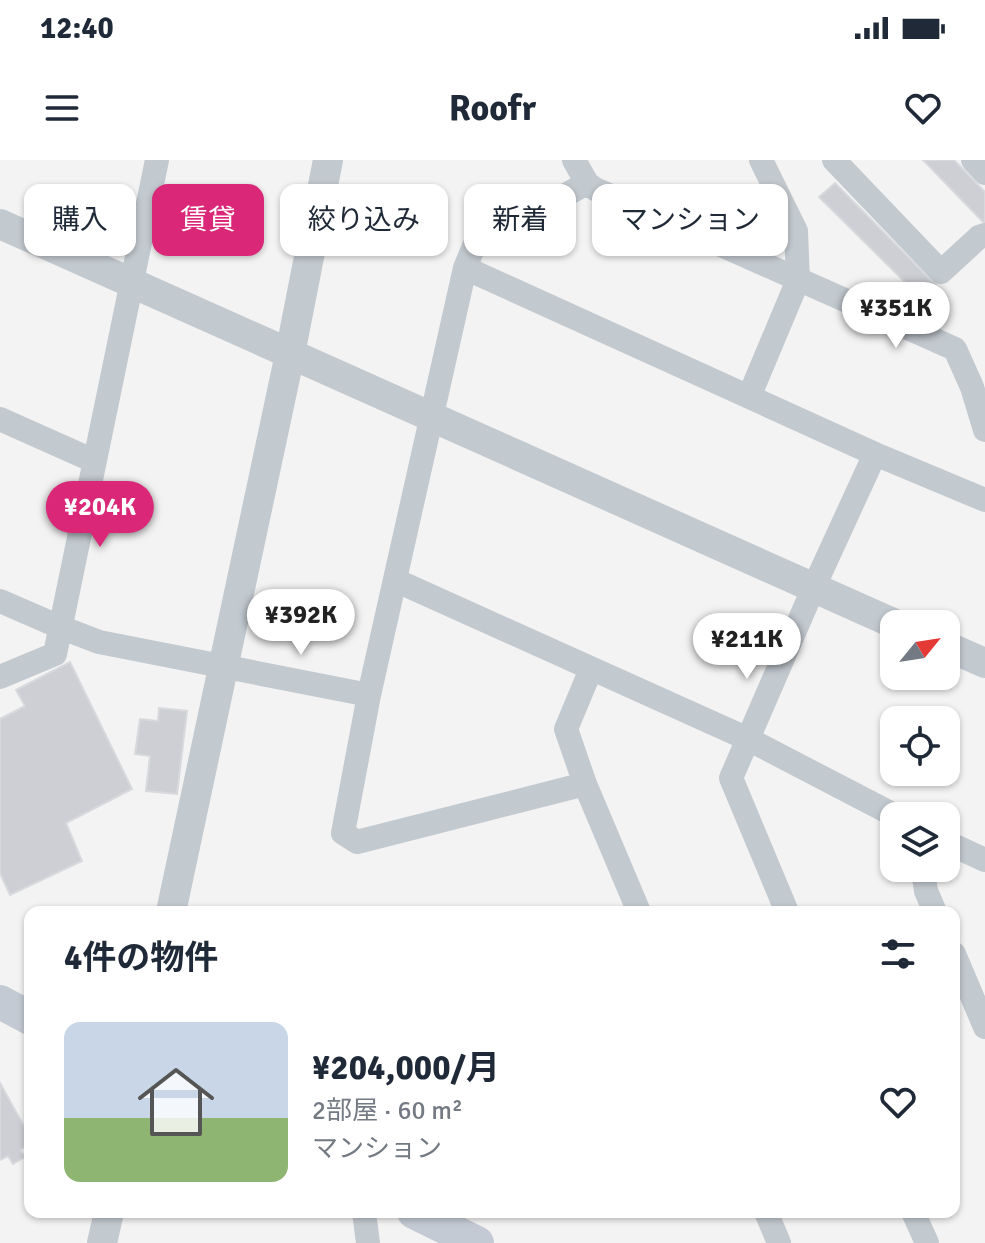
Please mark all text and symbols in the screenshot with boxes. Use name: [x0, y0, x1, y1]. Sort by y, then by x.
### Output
text: 12:40: [40, 10, 114, 47]
icon: menu: [40, 86, 84, 130]
text: Roofr: [449, 86, 536, 131]
icon: heart: [901, 86, 945, 130]
chip: 購入: [24, 184, 136, 256]
chip: 賃貸: [152, 184, 264, 256]
chip: 絞り込み: [280, 184, 448, 256]
chip: 新着: [464, 184, 576, 256]
chip: マンション: [592, 184, 788, 256]
pin: ¥351K: [840, 282, 952, 350]
text: ¥351K: [860, 292, 932, 324]
pin: ¥204K: [44, 481, 156, 549]
text: ¥204K: [64, 491, 136, 523]
pin: ¥392K: [245, 589, 357, 657]
text: ¥392K: [265, 599, 337, 631]
north arrow: [880, 610, 960, 690]
map controls: [880, 610, 960, 882]
pin: ¥211K: [691, 613, 803, 681]
text: ¥211K: [711, 623, 783, 655]
button: locate: [880, 706, 960, 786]
button: layers: [880, 802, 960, 882]
icon: filters: [876, 932, 920, 976]
text: 4件の物件: [64, 937, 218, 979]
text: ¥204,000/月: [312, 1047, 500, 1089]
icon: home: [128, 1054, 224, 1150]
icon: heart: [876, 1080, 920, 1124]
text: 2部屋 · 60 m²: [312, 1095, 463, 1127]
text: マンション: [312, 1133, 442, 1165]

